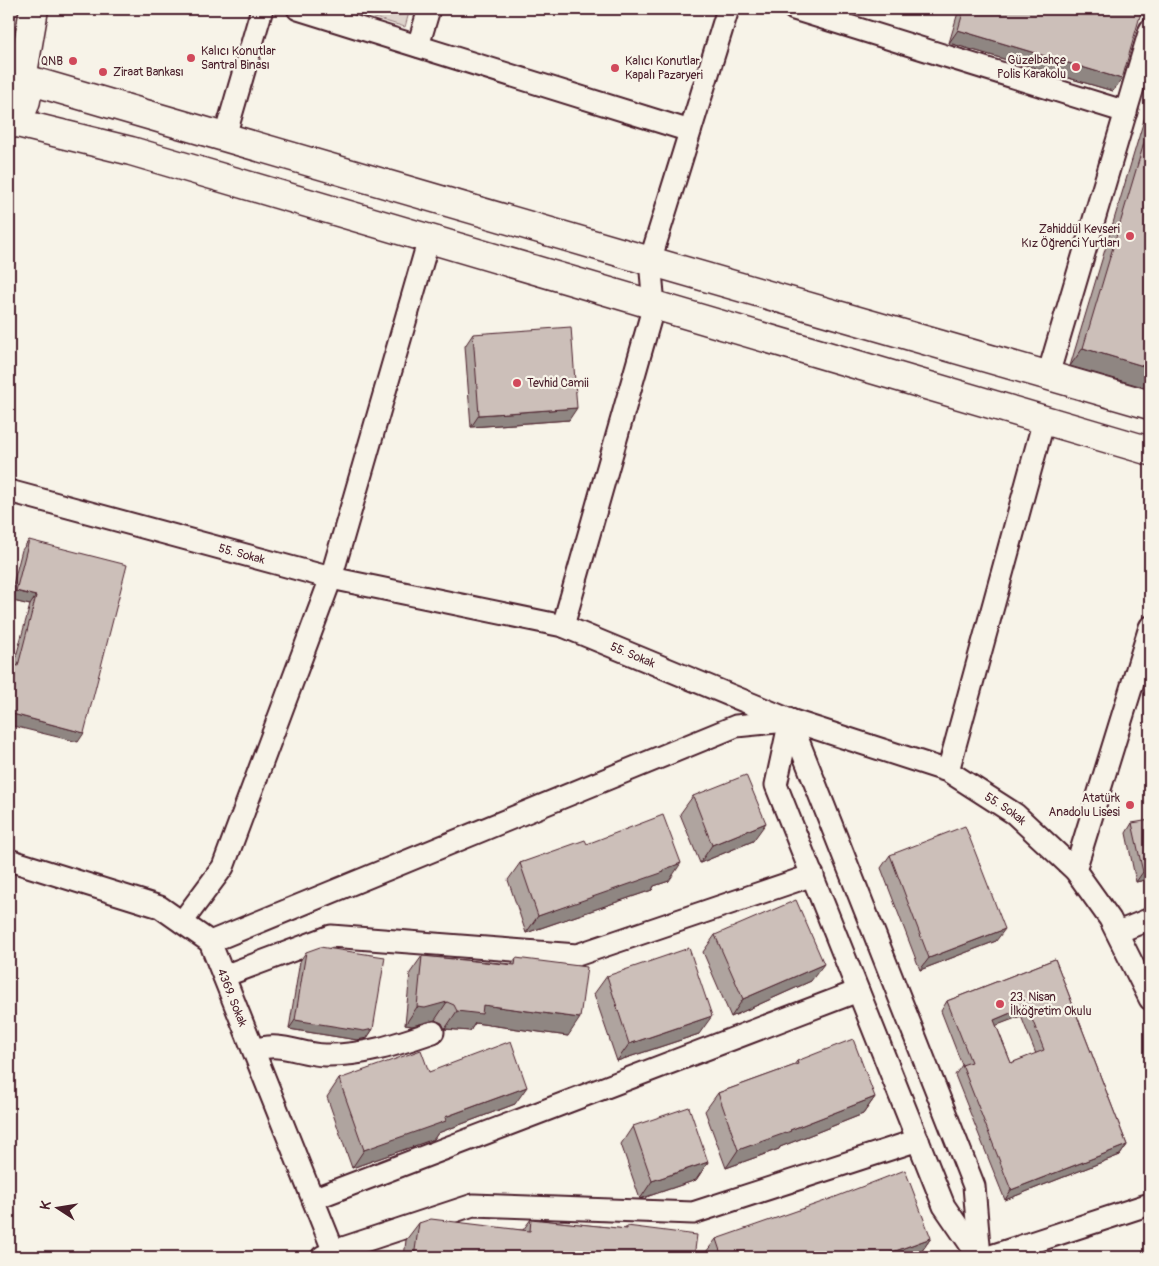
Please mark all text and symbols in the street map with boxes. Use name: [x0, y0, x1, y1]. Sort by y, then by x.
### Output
place label: Kalıcı Konutlar Santral Binası: [201, 44, 276, 73]
marker: Kalıcı Konutlar Santral Binası: [185, 52, 197, 64]
place label: Güzelbahçe Polis Karakolu: [997, 53, 1066, 82]
place label: QNB: [41, 54, 63, 69]
place label: Kalıcı Konutlar Kapalı Pazaryeri: [625, 54, 703, 83]
marker: QNB: [67, 55, 79, 67]
marker: Güzelbahçe Polis Karakolu: [1070, 61, 1082, 73]
marker: Kalıcı Konutlar Kapalı Pazaryeri: [609, 62, 621, 74]
place label: Ziraat Bankası: [113, 65, 184, 80]
marker: Ziraat Bankası: [97, 66, 109, 78]
place label: Zahiddül Kevseri Kız Öğrenci Yurtları: [1021, 222, 1120, 251]
marker: Zahiddül Kevseri Kız Öğrenci Yurtları: [1124, 230, 1136, 242]
place label: Tevhid Camii: [527, 376, 589, 391]
marker: Tevhid Camii: [511, 377, 523, 389]
street label: 55. Sokak: [217, 541, 266, 568]
street label: 55. Sokak: [608, 639, 657, 671]
street label: 55. Sokak: [982, 789, 1029, 829]
place label: Atatürk Anadolu Lisesi: [1049, 791, 1120, 820]
marker: Atatürk Anadolu Lisesi: [1124, 799, 1136, 811]
street label: 4369. Sokak: [213, 967, 250, 1029]
place label: 23. Nisan İlköğretim Okulu: [1010, 990, 1092, 1019]
marker: 23. Nisan İlköğretim Okulu: [994, 998, 1006, 1010]
north arrow: [32, 1184, 82, 1234]
text: K: [37, 1199, 55, 1211]

